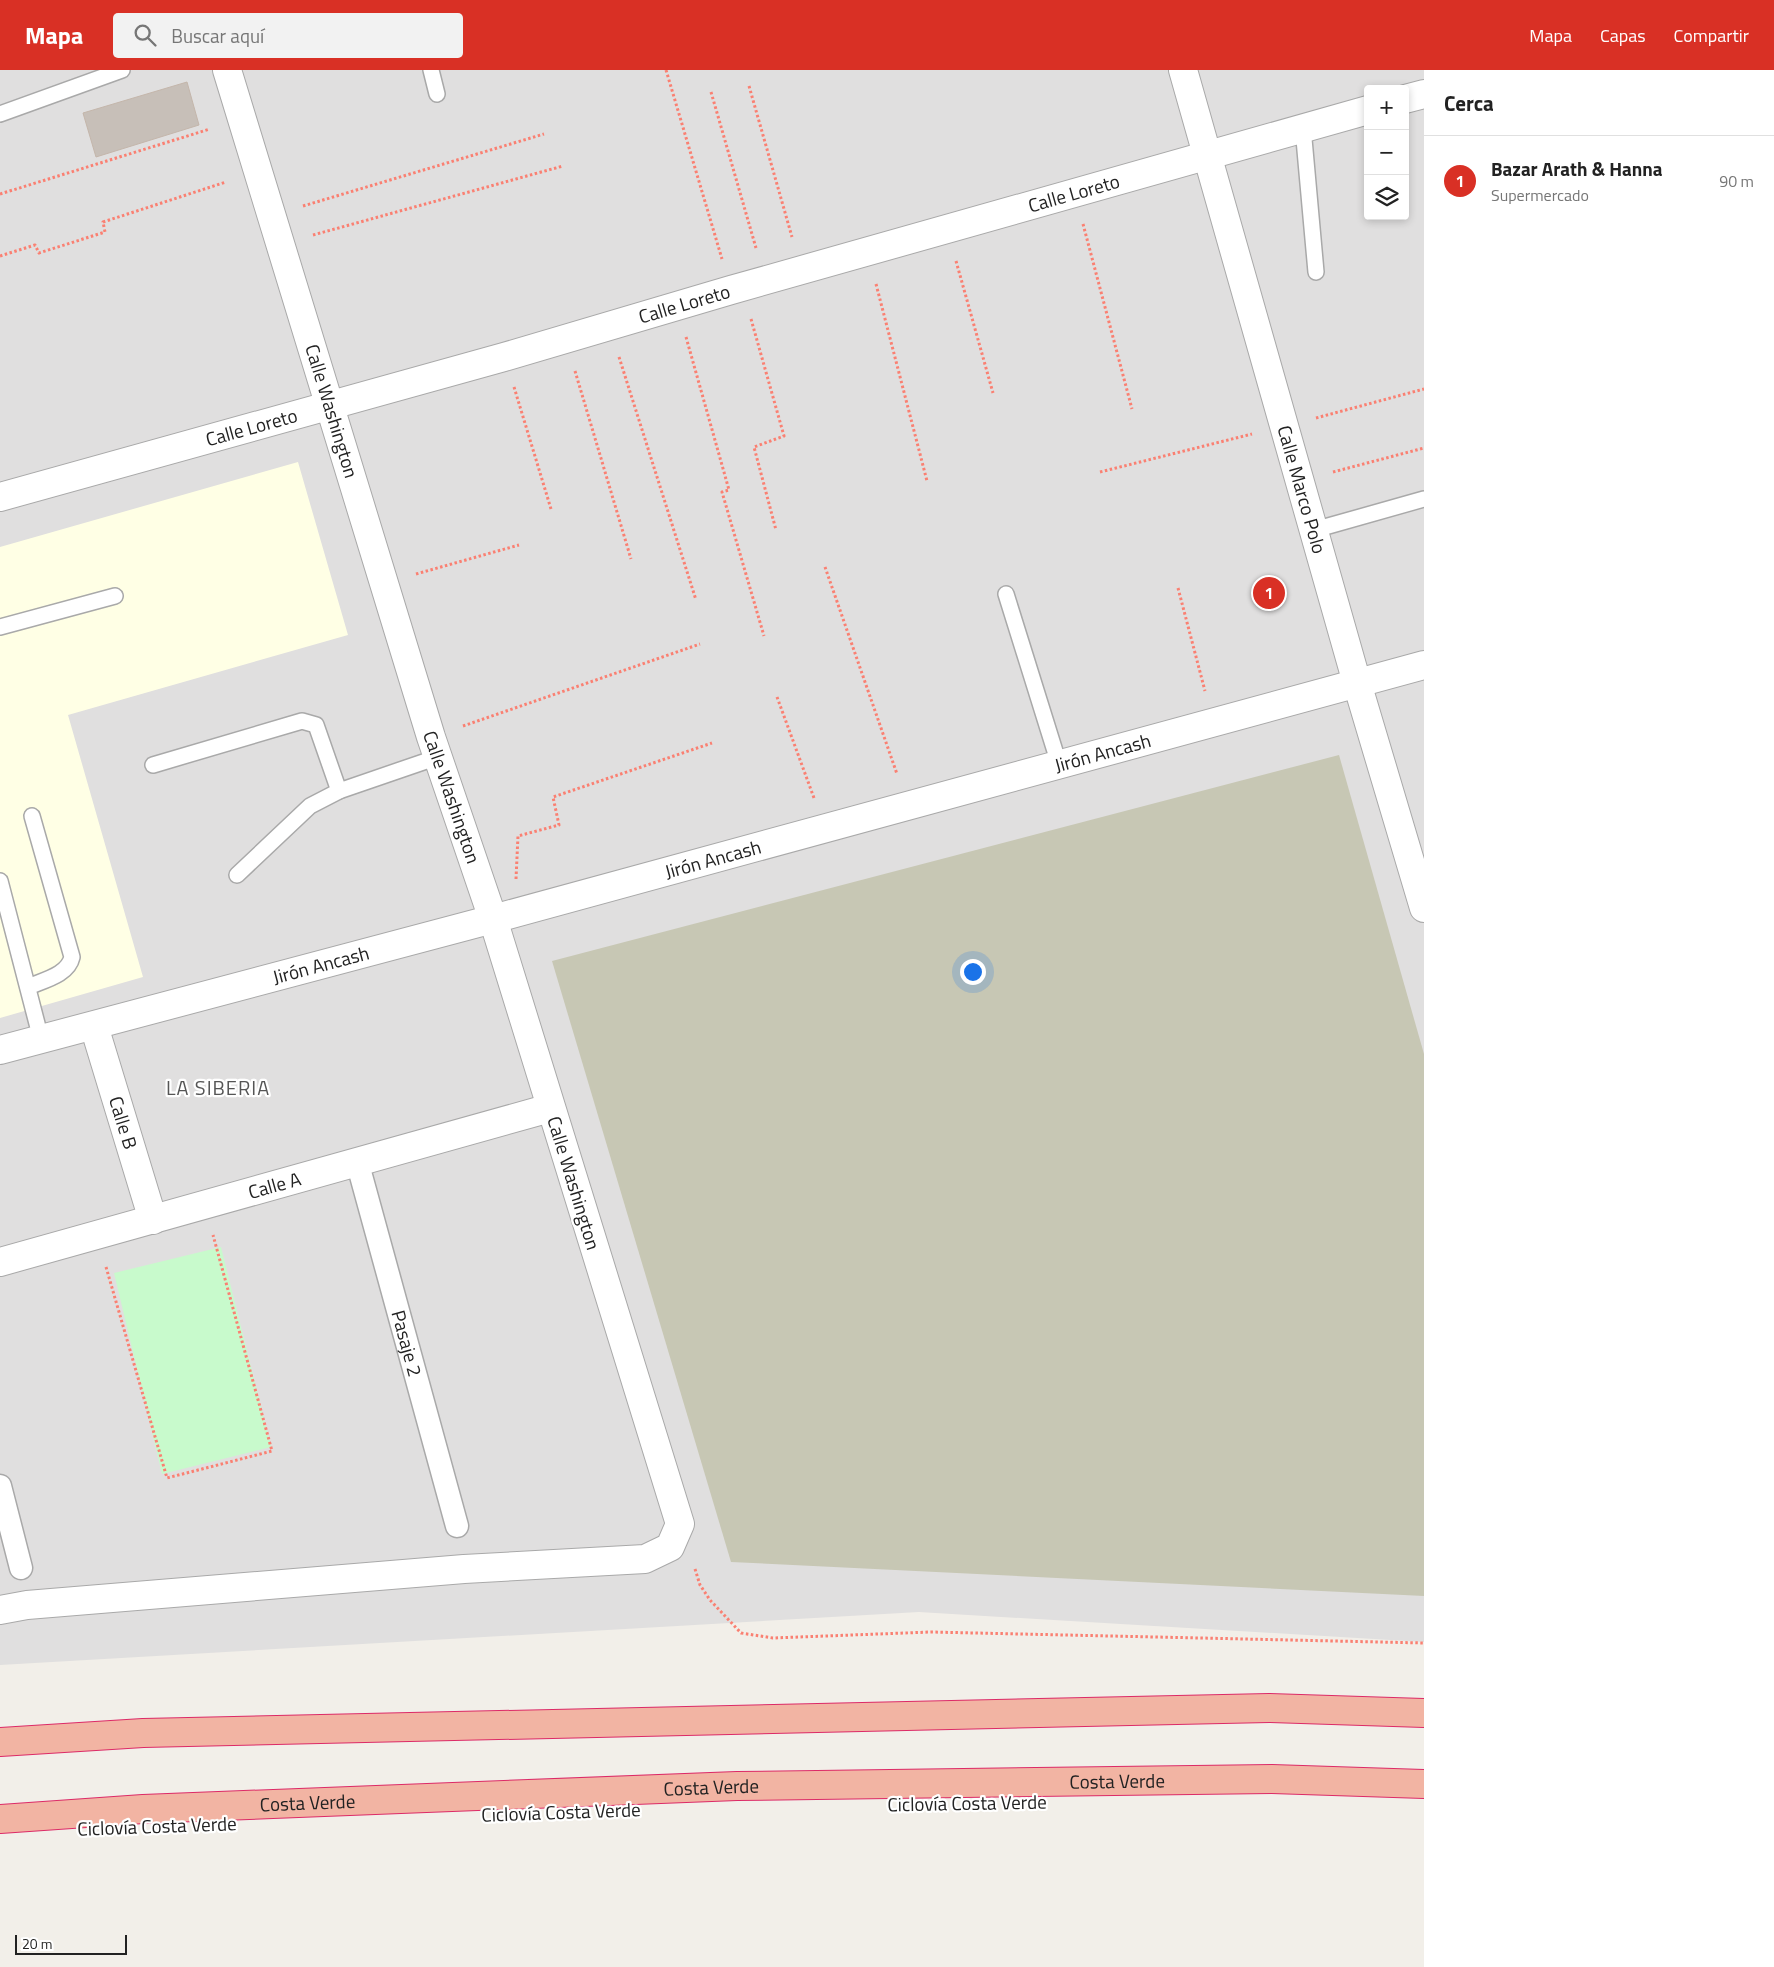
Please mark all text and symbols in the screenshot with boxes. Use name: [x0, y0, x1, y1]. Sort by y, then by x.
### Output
search box: [113, 13, 463, 58]
text: Mapa: [25, 17, 83, 53]
icon: search: [131, 21, 159, 49]
text: Buscar aquí: [171, 21, 264, 50]
text: Mapa: [1529, 22, 1572, 49]
text: Capas: [1600, 22, 1646, 49]
text: Compartir: [1674, 22, 1749, 49]
map controls: [1364, 85, 1409, 220]
button: +: [1364, 85, 1409, 130]
text: Cerca: [1444, 87, 1494, 119]
button: −: [1364, 130, 1409, 175]
text: Bazar Arath & Hanna: [1491, 154, 1662, 183]
street label: Calle Loreto: [1024, 166, 1123, 219]
text: 1: [1456, 169, 1464, 193]
text: 90 m: [1719, 169, 1754, 193]
button: layers: [1364, 175, 1409, 220]
text: Supermercado: [1491, 183, 1589, 207]
street label: Calle Loreto: [635, 276, 733, 331]
street label: Calle Washington: [298, 340, 367, 481]
street label: Calle Loreto: [202, 400, 301, 453]
street label: Calle Marco Polo: [1271, 422, 1335, 557]
pin: 1: [1253, 574, 1285, 612]
street label: Jirón Ancash: [1051, 725, 1154, 779]
street label: Calle Washington: [416, 727, 489, 867]
street label: Jirón Ancash: [661, 832, 764, 886]
street label: Jirón Ancash: [269, 938, 372, 991]
your location: [960, 959, 986, 985]
district label: LA SIBERIA: [166, 1072, 270, 1103]
street label: Calle B: [102, 1092, 146, 1153]
street label: Calle Washington: [540, 1112, 609, 1253]
street label: Calle A: [245, 1163, 304, 1206]
street label: Pasaje 2: [384, 1307, 430, 1380]
street label: Costa Verde: [1069, 1765, 1165, 1796]
street label: Costa Verde: [663, 1771, 759, 1803]
street label: Costa Verde: [259, 1786, 356, 1818]
street label: Ciclovía Costa Verde: [887, 1787, 1047, 1818]
street label: Ciclovía Costa Verde: [481, 1794, 641, 1829]
street label: Ciclovía Costa Verde: [77, 1808, 237, 1843]
scale bar: [15, 1932, 128, 1955]
text: 20 m: [22, 1933, 52, 1954]

